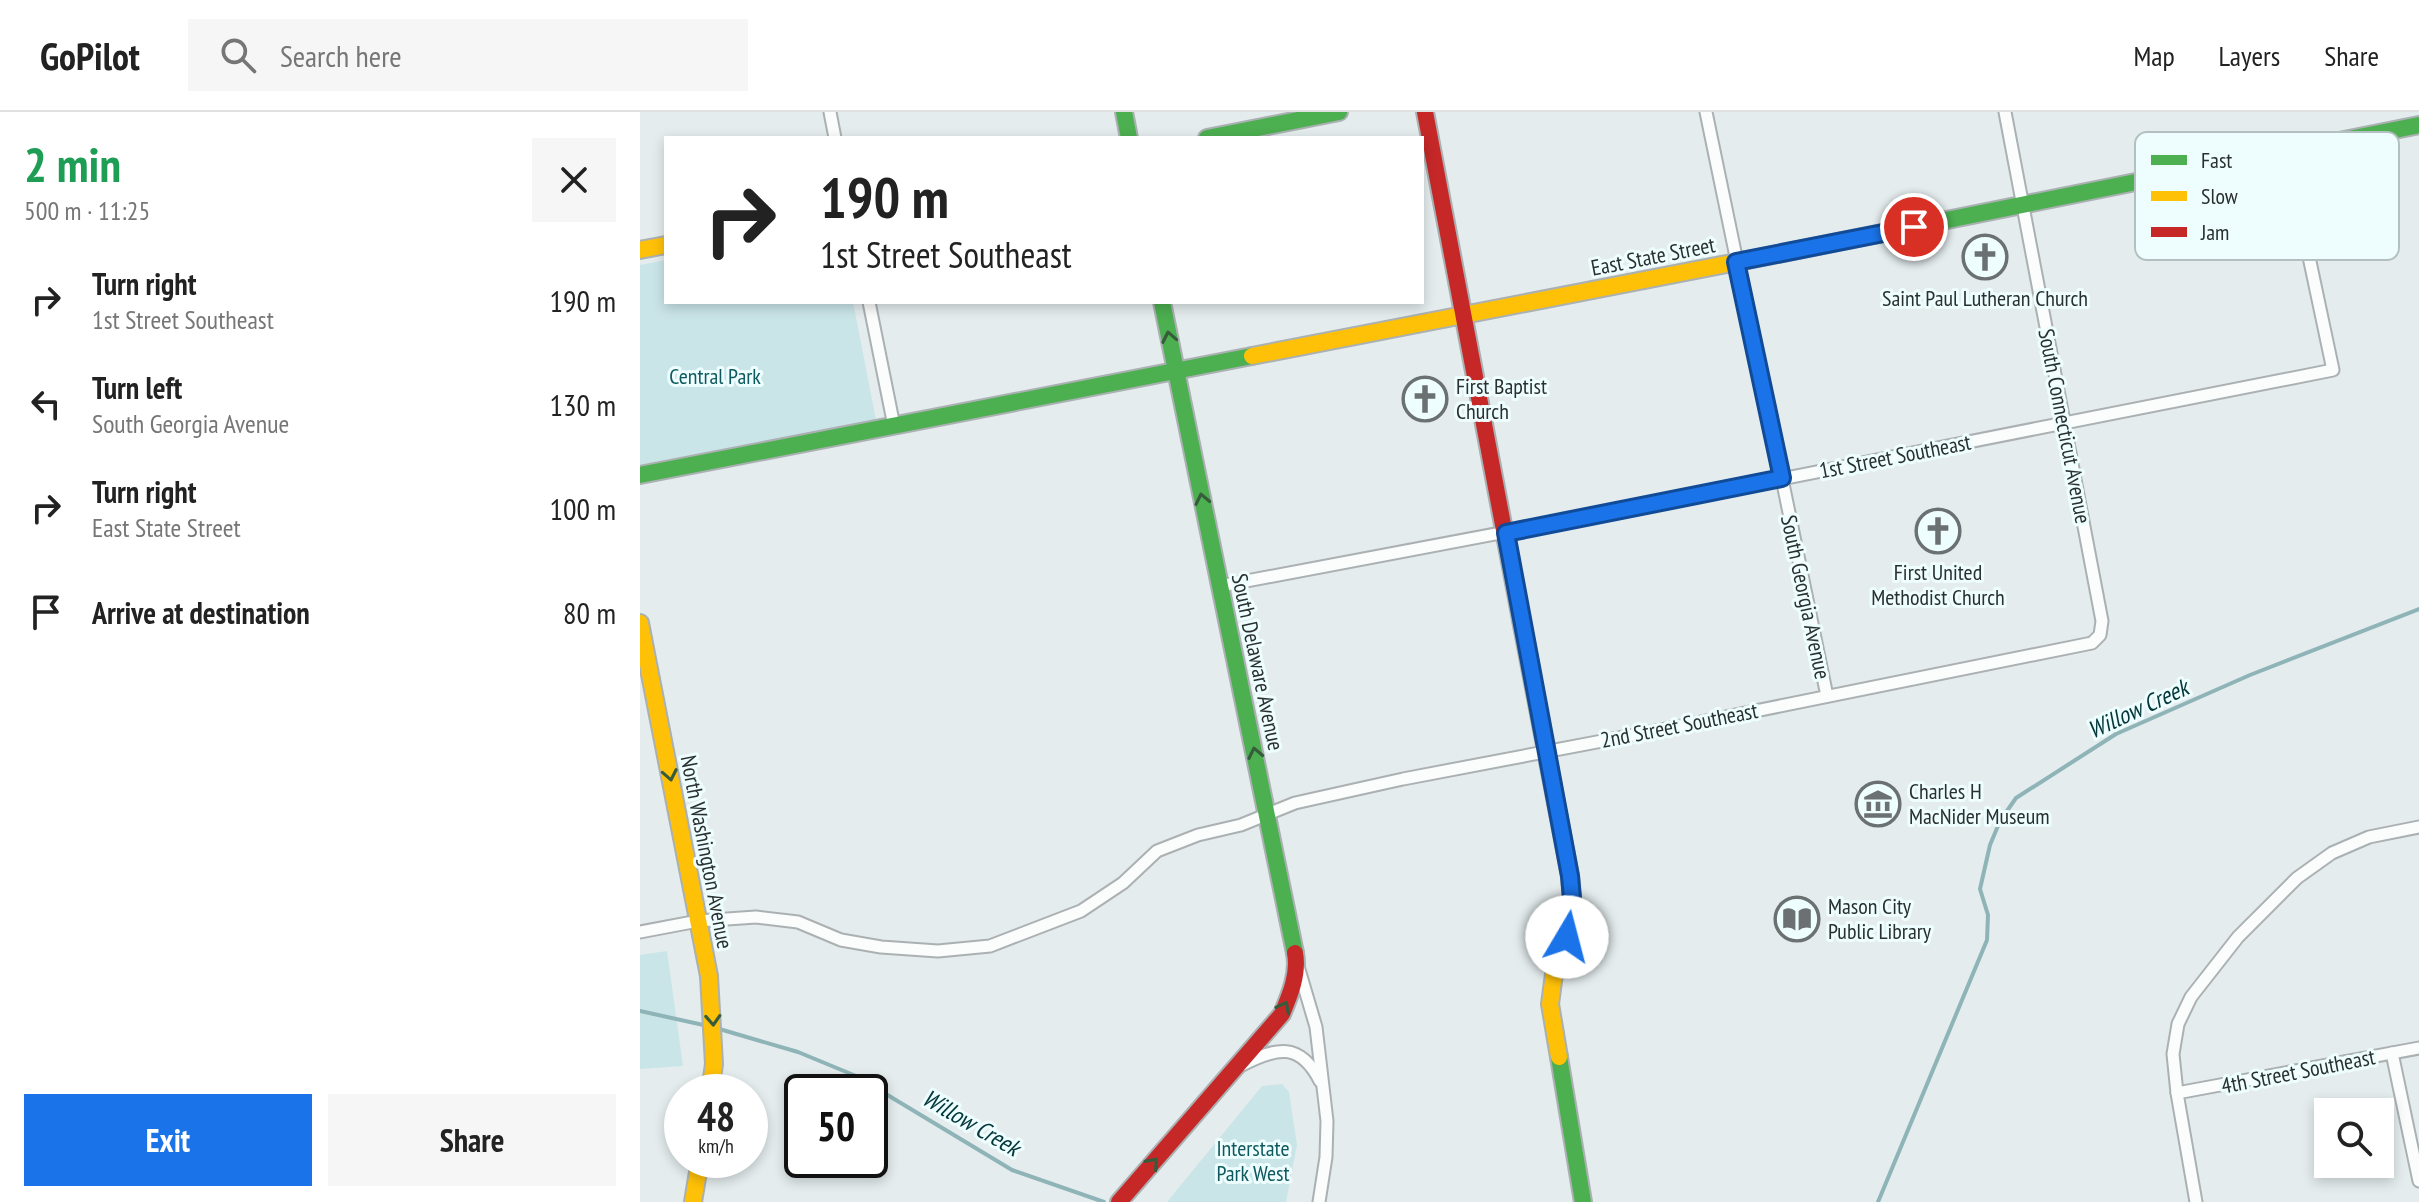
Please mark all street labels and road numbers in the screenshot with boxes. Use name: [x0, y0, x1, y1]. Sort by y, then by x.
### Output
street label: East State Street: [1589, 230, 1717, 282]
street label: South Connecticut Avenue: [2032, 326, 2098, 526]
street label: 1st Street Southeast: [1817, 428, 1973, 484]
street label: South Georgia Avenue: [1775, 512, 1837, 682]
street label: South Delaware Avenue: [1226, 571, 1290, 753]
street label: 2nd Street Southeast: [1598, 696, 1760, 754]
street label: North Washington Avenue: [675, 753, 739, 951]
street label: 4th Street Southeast: [2219, 1042, 2377, 1100]

